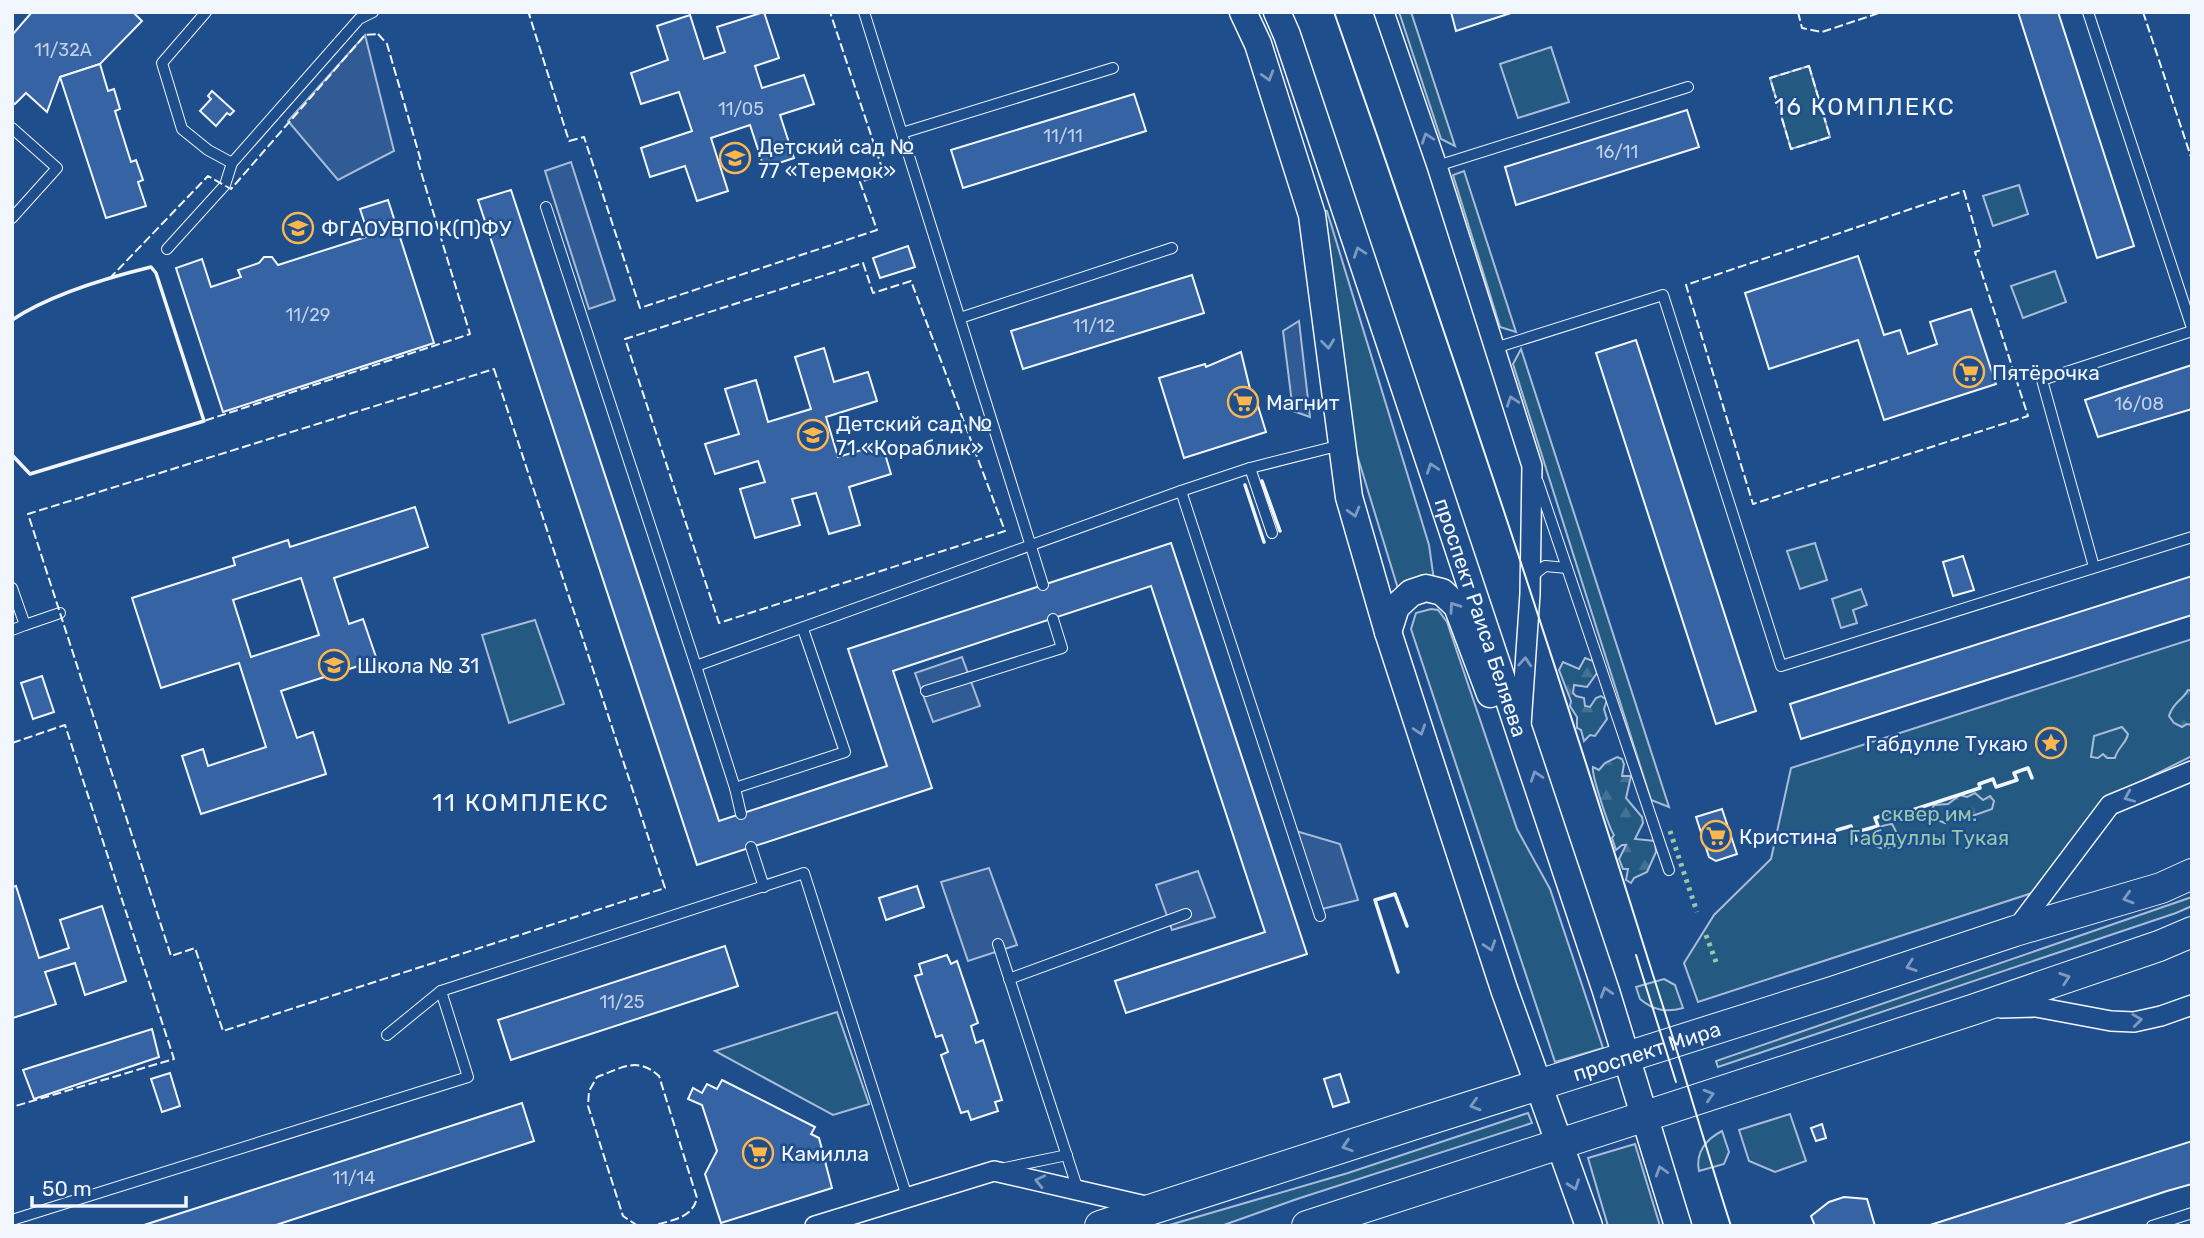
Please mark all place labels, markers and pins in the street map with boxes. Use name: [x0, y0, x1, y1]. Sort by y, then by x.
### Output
place label: Детский сад № 77 «Теремок»: [758, 134, 914, 183]
school or university icon: Детский сад № 77 «Теремок»: [718, 141, 752, 175]
school or university icon: ФГАОУВПО К(П)ФУ: [281, 211, 315, 245]
place label: ФГАОУВПО К(П)ФУ: [321, 216, 512, 241]
supermarket icon: Пятёрочка: [1952, 355, 1986, 389]
place label: Пятёрочка: [1992, 360, 2100, 385]
supermarket icon: Магнит: [1226, 385, 1260, 419]
place label: Магнит: [1266, 390, 1340, 415]
place label: Детский сад № 71 «Кораблик»: [836, 411, 992, 460]
school or university icon: Детский сад № 71 «Кораблик»: [796, 418, 830, 452]
school or university icon: Школа № 31: [317, 648, 351, 682]
place label: Школа № 31: [357, 653, 479, 678]
place icon: Габдулле Тукаю: [2034, 726, 2068, 760]
place label: Габдулле Тукаю: [1865, 731, 2028, 756]
supermarket icon: Кристина: [1699, 819, 1733, 853]
place label: Кристина: [1739, 824, 1837, 849]
supermarket icon: Камилла: [741, 1136, 775, 1170]
place label: Камилла: [781, 1141, 869, 1166]

